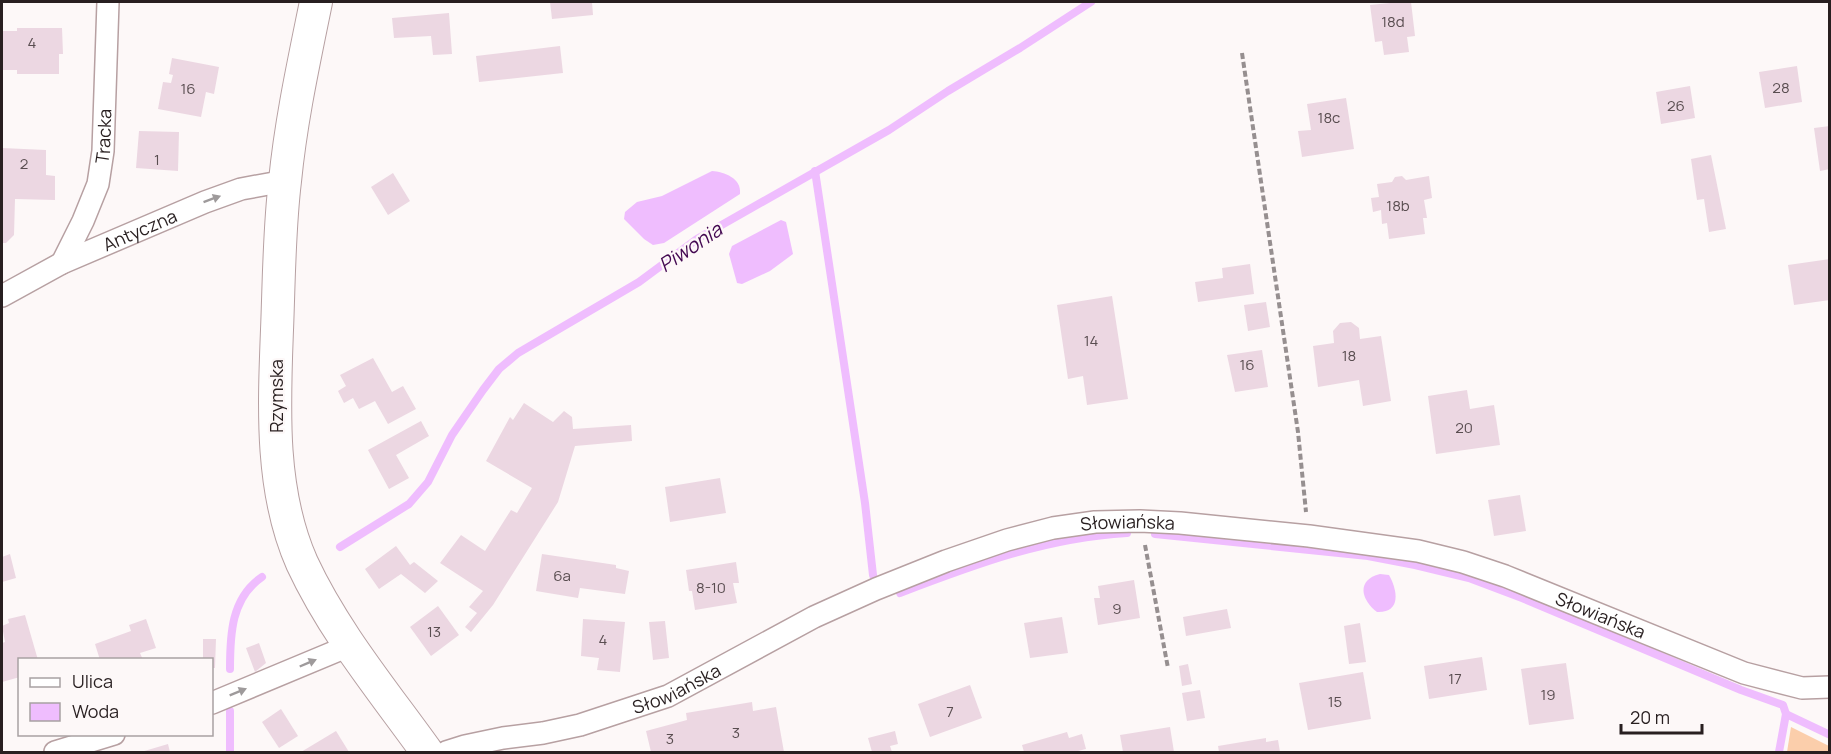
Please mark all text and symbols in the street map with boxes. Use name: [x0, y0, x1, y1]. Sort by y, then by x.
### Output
house number: 18d: [1381, 11, 1405, 32]
house number: 4: [28, 32, 37, 53]
house number: 28: [1772, 77, 1790, 98]
house number: 16: [180, 78, 196, 99]
house number: 26: [1667, 95, 1685, 116]
house number: 18c: [1318, 107, 1340, 128]
street label: Tracka: [89, 108, 116, 165]
house number: 1: [154, 149, 160, 170]
house number: 2: [20, 153, 28, 174]
one-way arrow: [204, 194, 222, 204]
house number: 18b: [1386, 195, 1410, 216]
street label: Antyczna: [99, 203, 181, 256]
water label: Piwonia: [653, 215, 728, 278]
house number: 14: [1084, 330, 1098, 351]
house number: 18: [1342, 345, 1356, 366]
house number: 16: [1239, 354, 1255, 375]
street label: Rzymska: [264, 359, 288, 433]
house number: 20: [1455, 417, 1473, 438]
street label: Słowiańska: [1078, 509, 1176, 536]
house number: 6a: [553, 565, 571, 586]
house number: 8-10: [696, 577, 726, 598]
street label: Słowiańska: [1552, 586, 1649, 644]
house number: 9: [1112, 598, 1122, 619]
house number: 13: [427, 621, 441, 642]
house number: 4: [599, 629, 608, 650]
legend: [18, 658, 213, 736]
one-way arrow: [299, 658, 317, 668]
street label: Słowiańska: [629, 658, 725, 719]
house number: 17: [1448, 668, 1462, 689]
text: Ulica: [72, 669, 113, 693]
house number: 19: [1540, 684, 1556, 705]
one-way arrow: [229, 687, 247, 696]
house number: 15: [1328, 691, 1342, 712]
scale bar: [1621, 697, 1702, 735]
text: Woda: [72, 699, 119, 723]
house number: 7: [946, 701, 954, 722]
text: 20 m: [1630, 705, 1670, 729]
house number: 3: [732, 722, 740, 743]
house number: 3: [666, 728, 674, 749]

